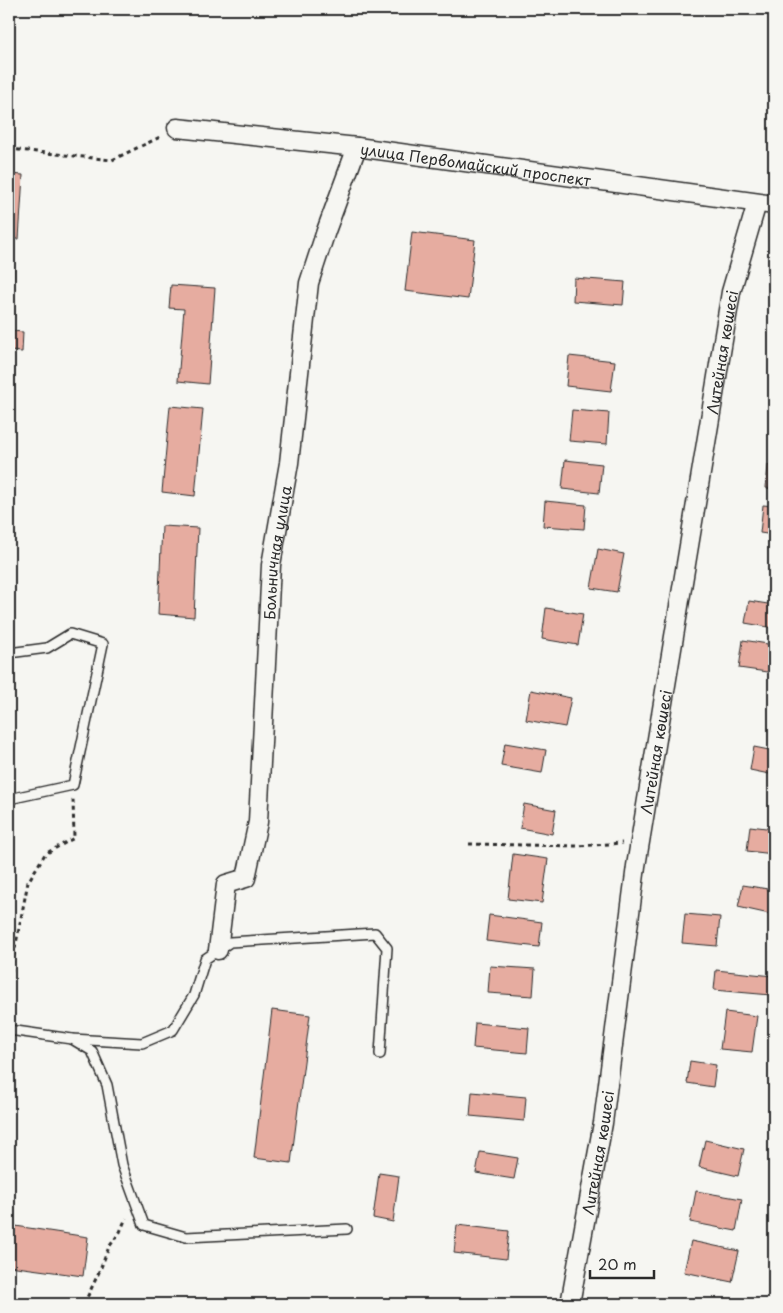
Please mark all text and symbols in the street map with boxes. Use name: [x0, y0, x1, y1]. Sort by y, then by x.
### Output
street label: улица Первомайский проспект: [359, 136, 593, 191]
street label: Литейная көшесі: [699, 288, 743, 416]
street label: Больничная улица: [257, 483, 296, 620]
street label: Литейная көшесі: [633, 688, 677, 815]
street label: Литейная көшесі: [575, 1089, 619, 1216]
scale bar: [590, 1248, 654, 1280]
text: 20 m: [598, 1252, 637, 1275]

